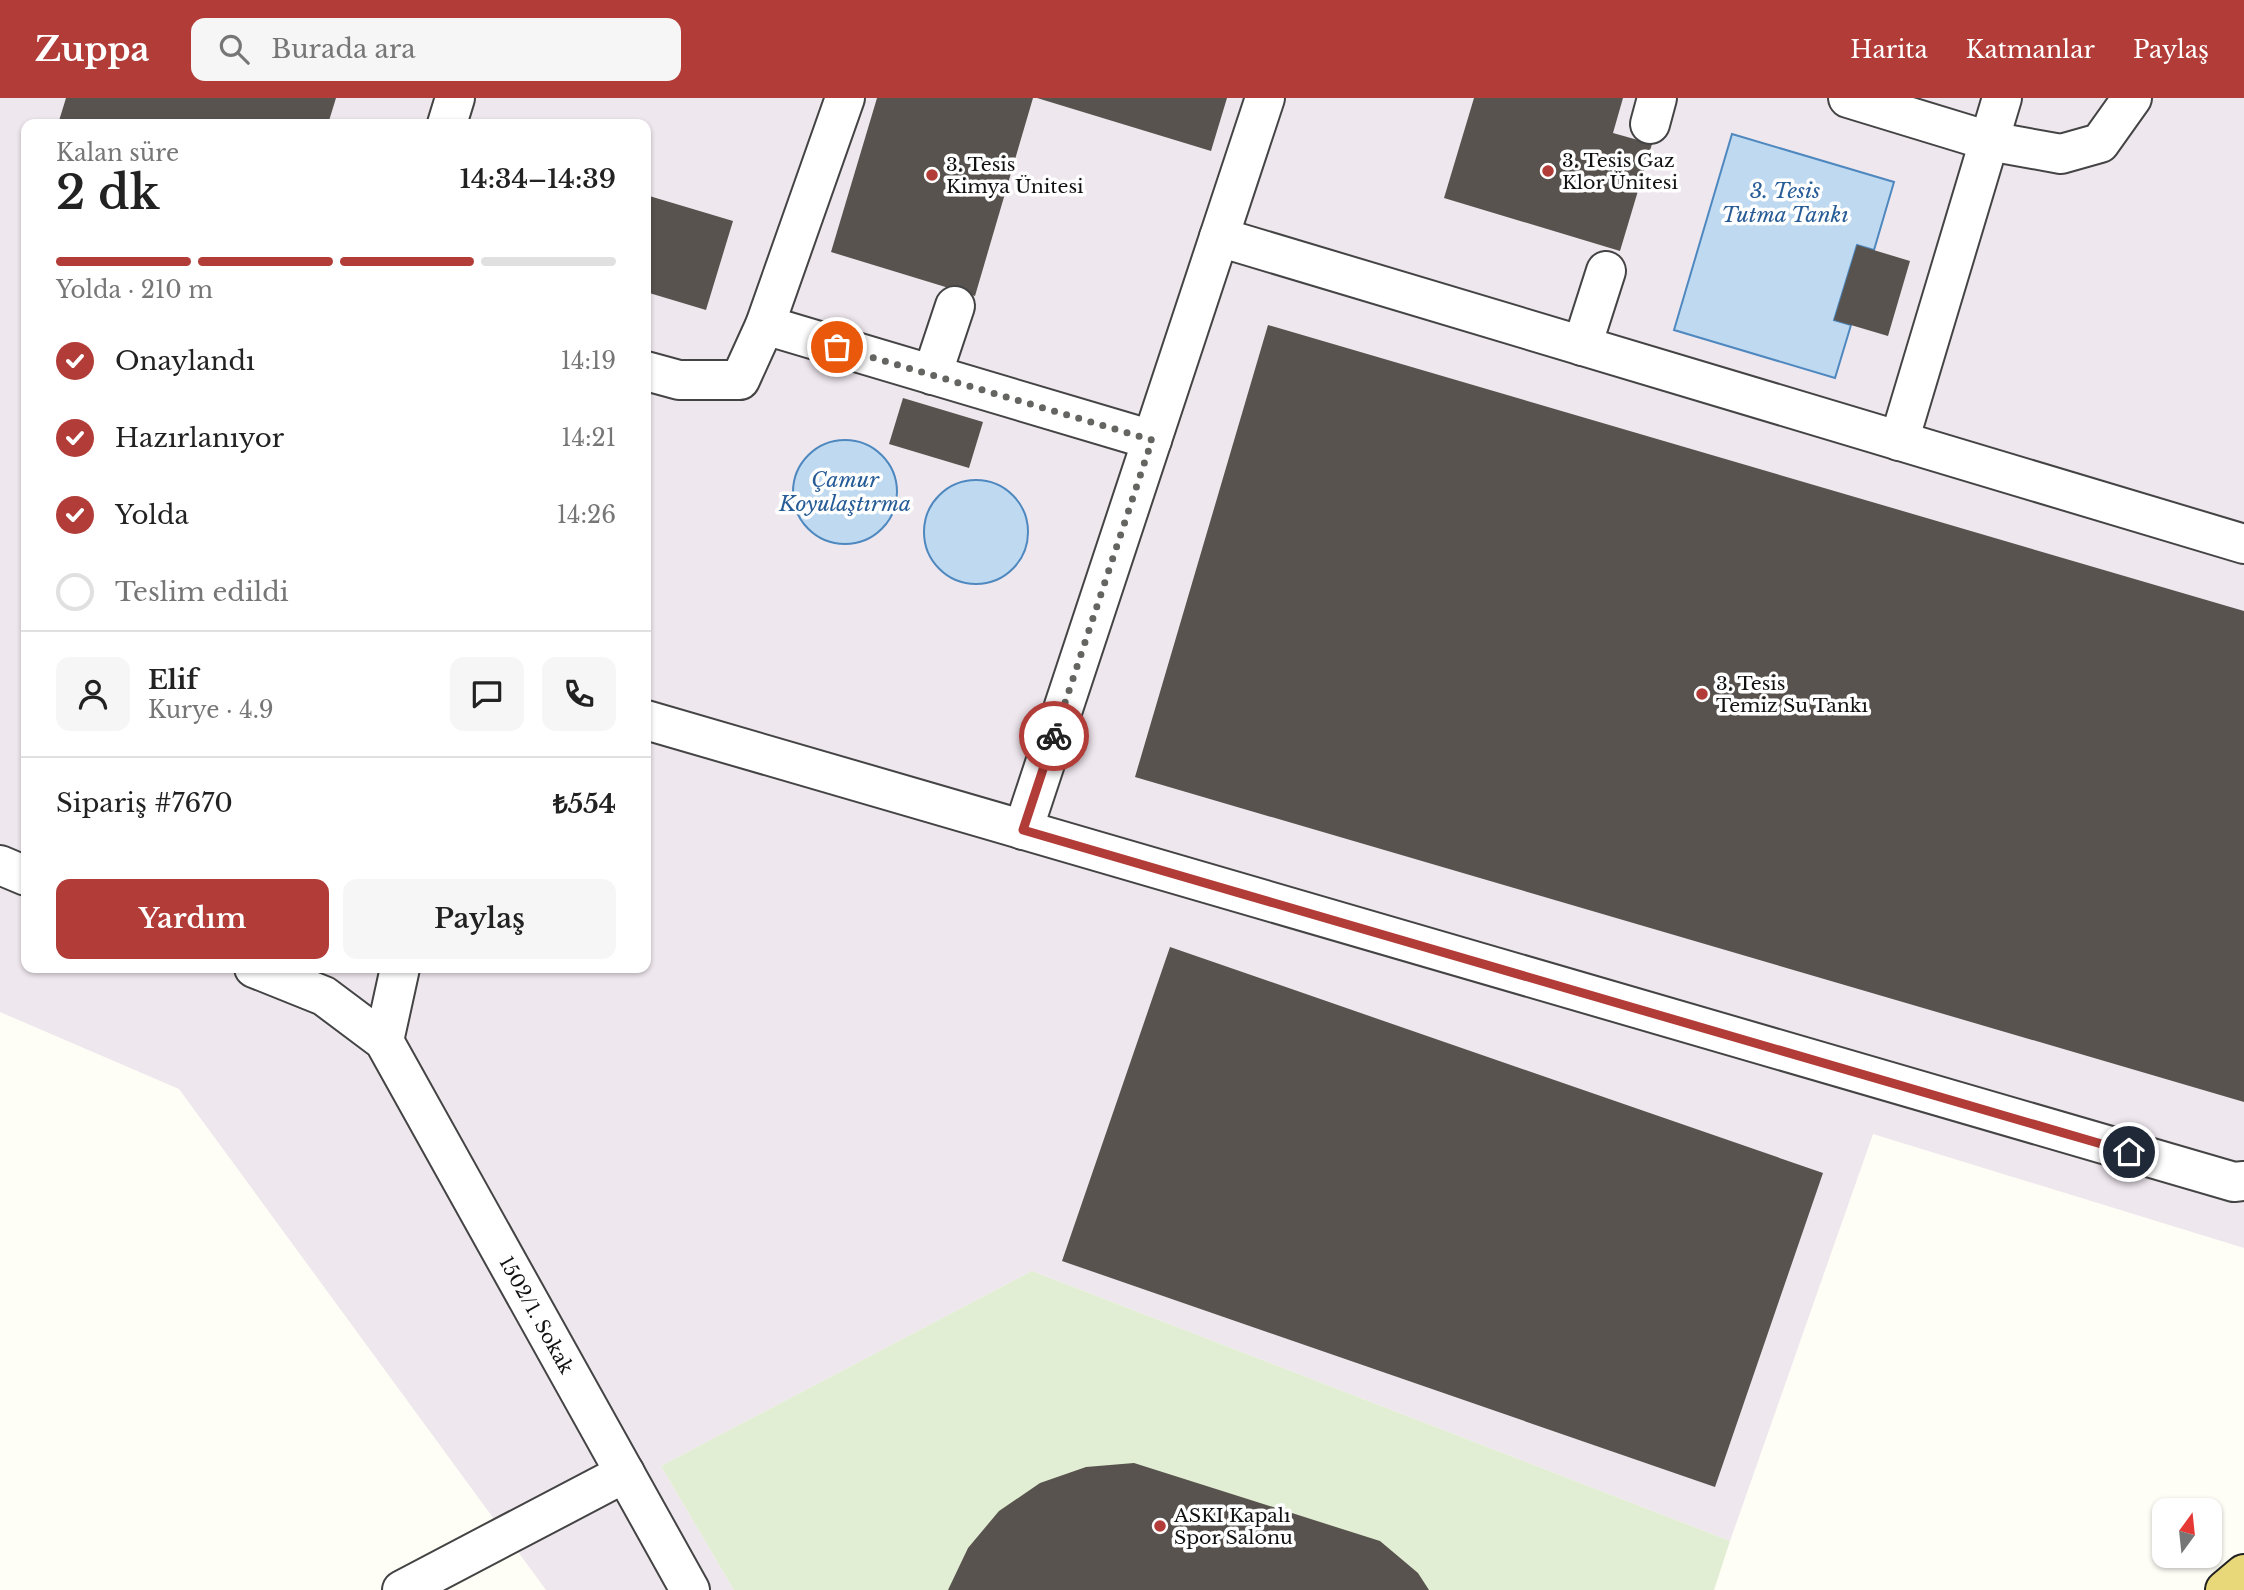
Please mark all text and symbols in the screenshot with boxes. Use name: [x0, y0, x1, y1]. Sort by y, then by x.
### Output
search box: [191, 18, 681, 81]
text: Zuppa: [35, 29, 149, 70]
icon: search: [215, 30, 253, 68]
text: Burada ara: [271, 33, 416, 65]
text: Harita: [1850, 35, 1928, 64]
text: Katmanlar: [1966, 35, 2095, 64]
text: Paylaş: [2133, 35, 2209, 64]
text: Kalan süre: [56, 139, 179, 167]
place label: 3. Tesis Gaz Klor Ünitesi: [1562, 149, 1678, 194]
place label: 3. Tesis Kimya Ünitesi: [946, 153, 1084, 198]
text: 14:34–14:39: [460, 163, 616, 195]
marker: 3. Tesis Gaz Klor Ünitesi: [1540, 163, 1556, 179]
text: 2 dk: [56, 164, 160, 221]
marker: 3. Tesis Kimya Ünitesi: [924, 167, 940, 183]
water label: 3. Tesis Tutma Tankı: [1721, 178, 1849, 228]
text: Yolda · 210 m: [56, 276, 213, 304]
pin: [807, 317, 867, 377]
icon: bag: [818, 328, 856, 366]
icon: check: [56, 342, 94, 380]
text: Onaylandı: [115, 345, 255, 377]
text: 14:19: [561, 347, 616, 375]
icon: check: [56, 419, 94, 457]
text: Hazırlanıyor: [115, 422, 284, 454]
text: 14:21: [561, 424, 616, 452]
water label: Çamur Koyulaştırma: [778, 467, 911, 517]
icon: check: [56, 496, 94, 534]
text: Yolda: [115, 499, 189, 531]
text: 14:26: [557, 501, 616, 529]
text: Teslim edildi: [115, 576, 289, 608]
button: person: [56, 657, 130, 731]
button: chat: [450, 657, 524, 731]
button: phone: [542, 657, 616, 731]
text: Elif: [148, 664, 198, 696]
place label: 3. Tesis Temiz Su Tankı: [1716, 672, 1868, 717]
marker: 3. Tesis Temiz Su Tankı: [1694, 686, 1710, 702]
text: Kurye · 4.9: [148, 696, 274, 724]
courier: [1019, 701, 1089, 771]
icon: bike: [1035, 717, 1073, 755]
text: Sipariş #7670: [56, 787, 233, 819]
text: ₺554: [553, 788, 616, 820]
button: Yardım: [56, 879, 329, 959]
button: Paylaş: [343, 879, 616, 959]
pin: [2099, 1122, 2159, 1182]
icon: home: [2110, 1133, 2148, 1171]
street label: 1502/1. Sokak: [495, 1252, 579, 1378]
north arrow: [2152, 1498, 2222, 1568]
map controls: [2152, 1498, 2222, 1568]
place label: ASKI Kapalı Spor Salonu: [1173, 1504, 1293, 1549]
marker: ASKI Kapalı Spor Salonu: [1152, 1518, 1168, 1534]

